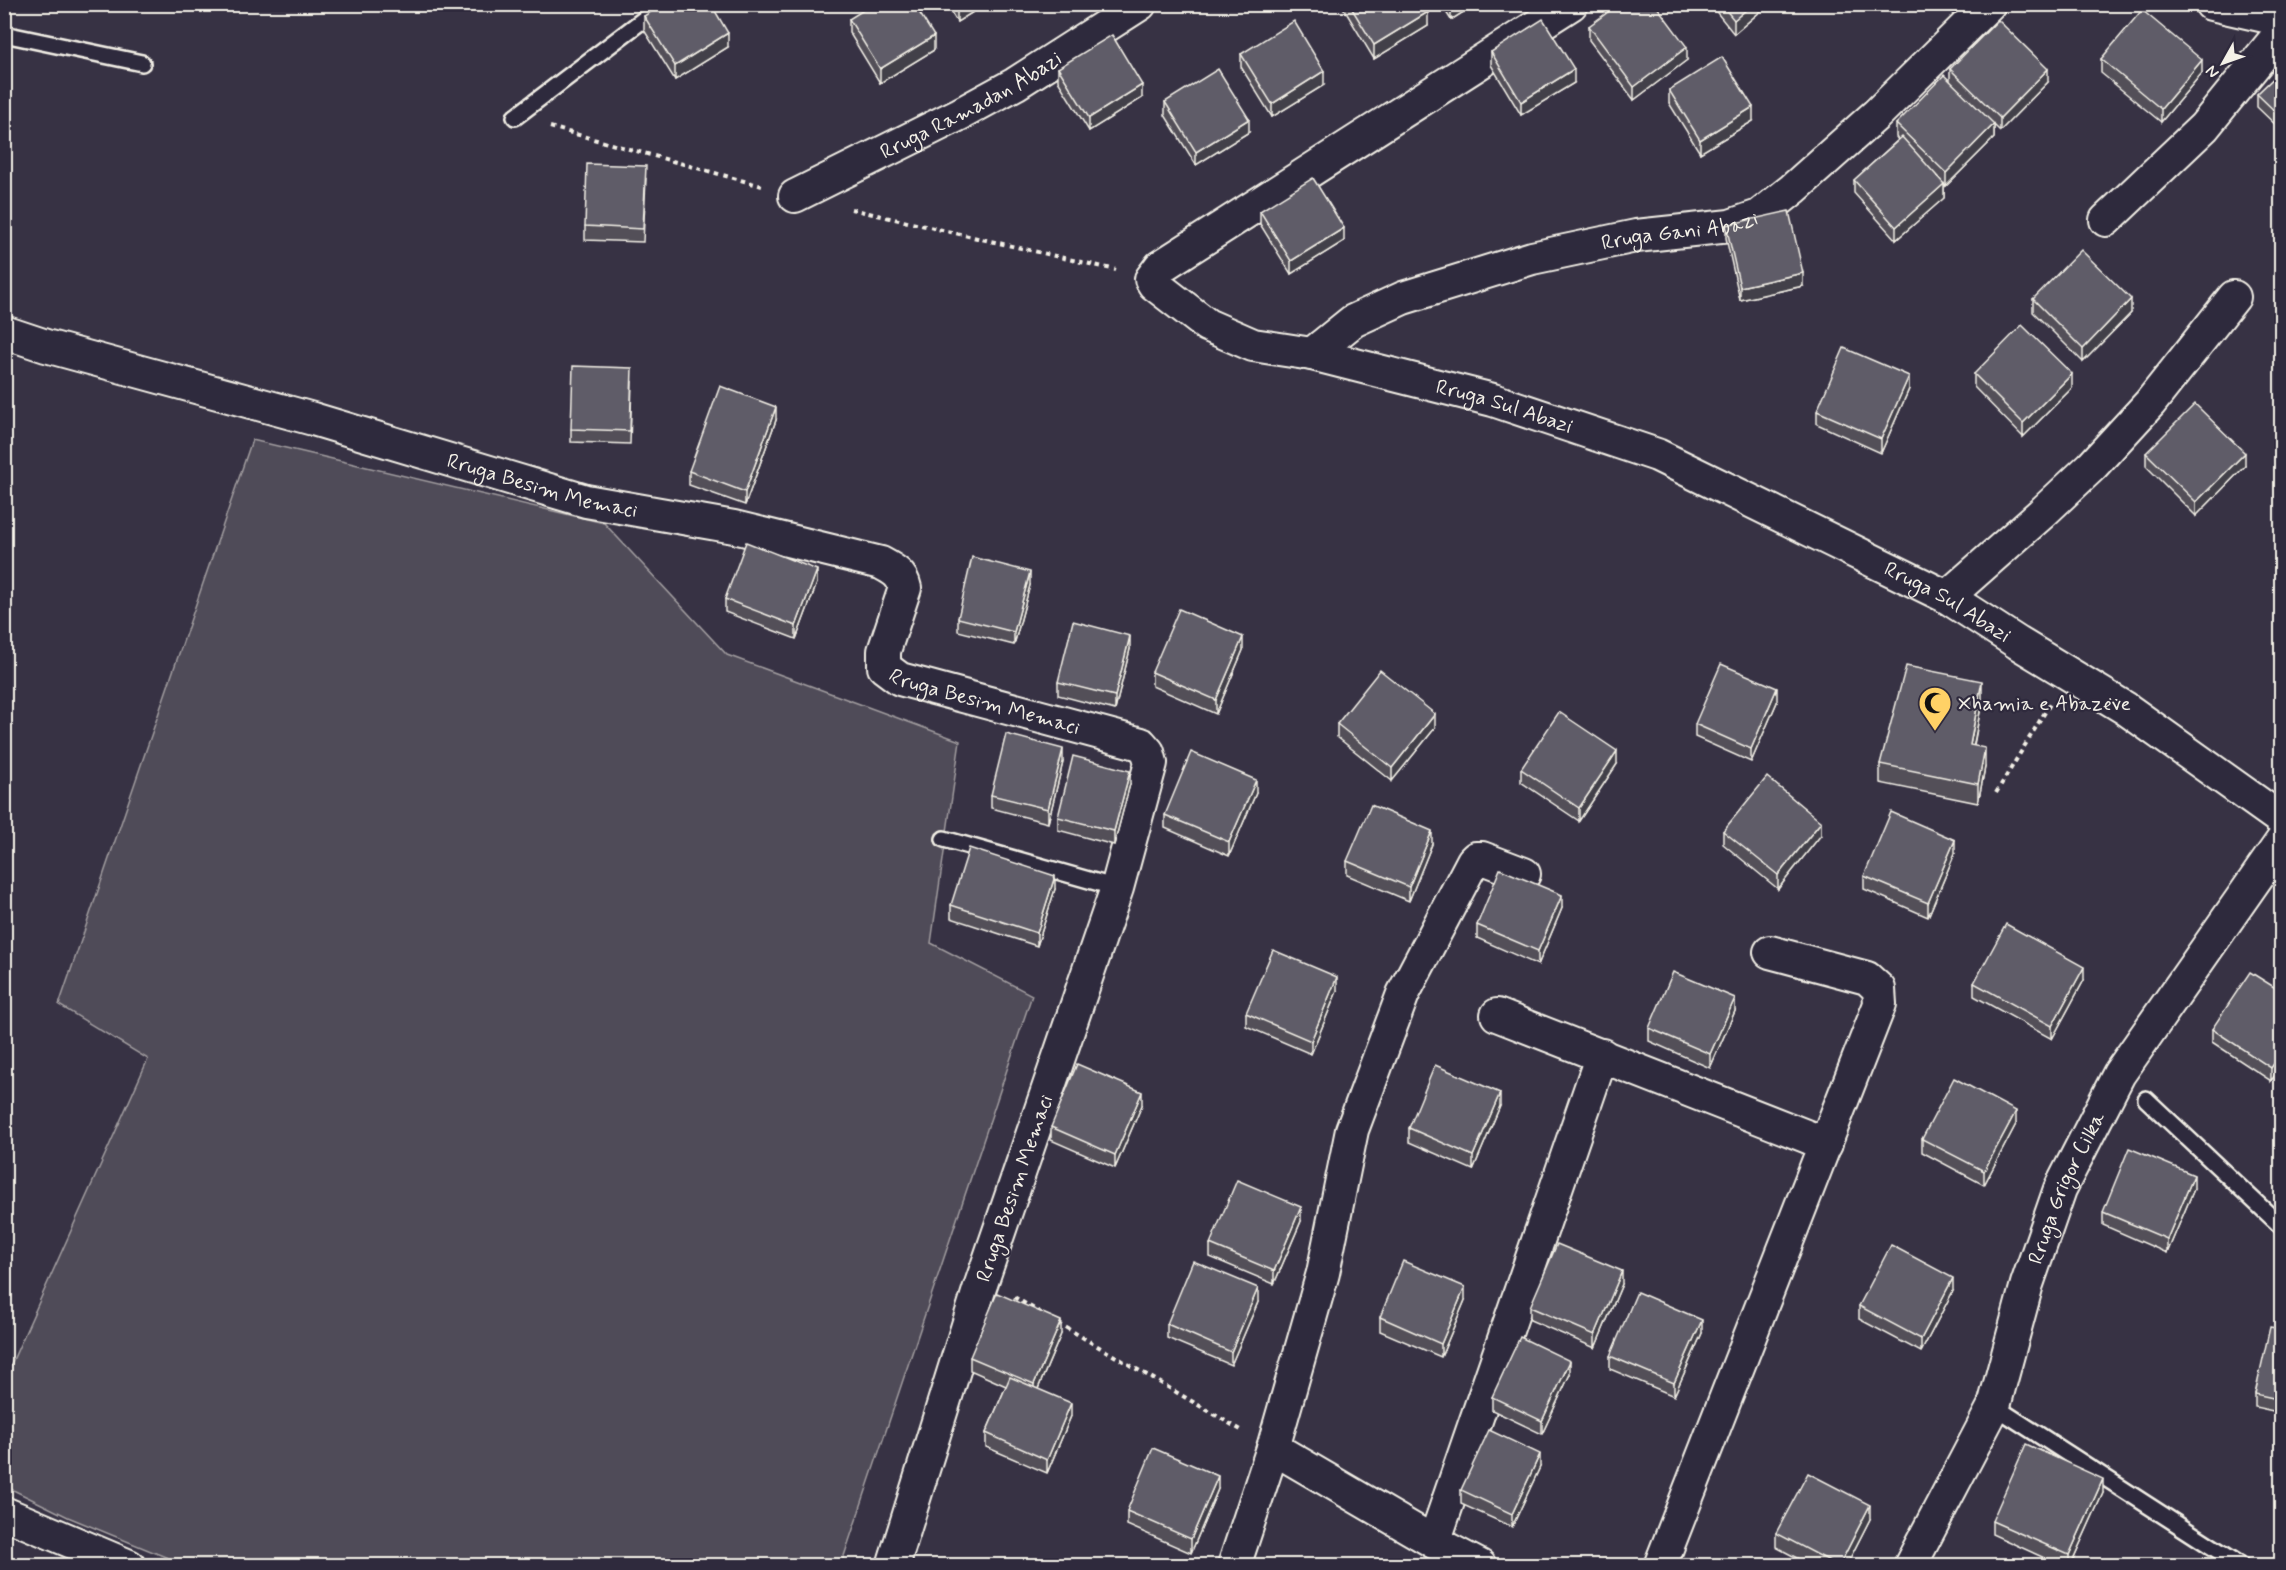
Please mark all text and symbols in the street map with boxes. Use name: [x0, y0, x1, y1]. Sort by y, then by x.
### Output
north arrow: [2193, 33, 2253, 93]
street label: Rruga Ramadan Abazi: [876, 45, 1067, 167]
text: N: [2201, 61, 2224, 83]
street label: Rruga Gani Abazi: [1599, 204, 1762, 258]
street label: Rruga Sul Abazi: [1433, 373, 1576, 441]
street label: Rruga Besim Memaci: [443, 447, 640, 525]
street label: Rruga Sul Abazi: [1879, 555, 2016, 650]
street label: Rruga Besim Memaci: [883, 662, 1083, 742]
mosque icon: Xhamia e Abazëve: [1917, 685, 1953, 732]
place label: Xhamia e Abazëve: [1958, 690, 2131, 718]
street label: Rruga Besim Memaci: [970, 1091, 1061, 1286]
street label: Rruga Grigor Cilka: [2022, 1107, 2112, 1268]

